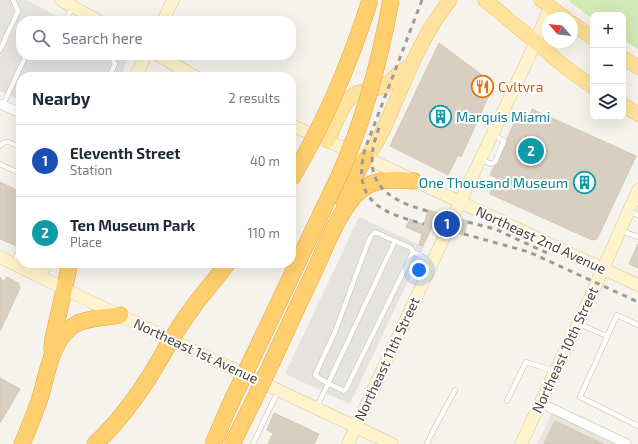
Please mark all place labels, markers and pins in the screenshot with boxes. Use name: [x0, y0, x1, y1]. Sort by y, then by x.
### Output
restaurant icon: Cvltvra: [470, 74, 496, 100]
place label: Cvltvra: [498, 78, 543, 95]
building icon: Marquis Miami: [428, 104, 454, 130]
place label: Marquis Miami: [456, 108, 550, 125]
pin: 2: [518, 136, 544, 166]
building icon: One Thousand Museum: [571, 170, 597, 196]
place label: One Thousand Museum: [419, 174, 568, 191]
pin: 1: [434, 209, 460, 239]

